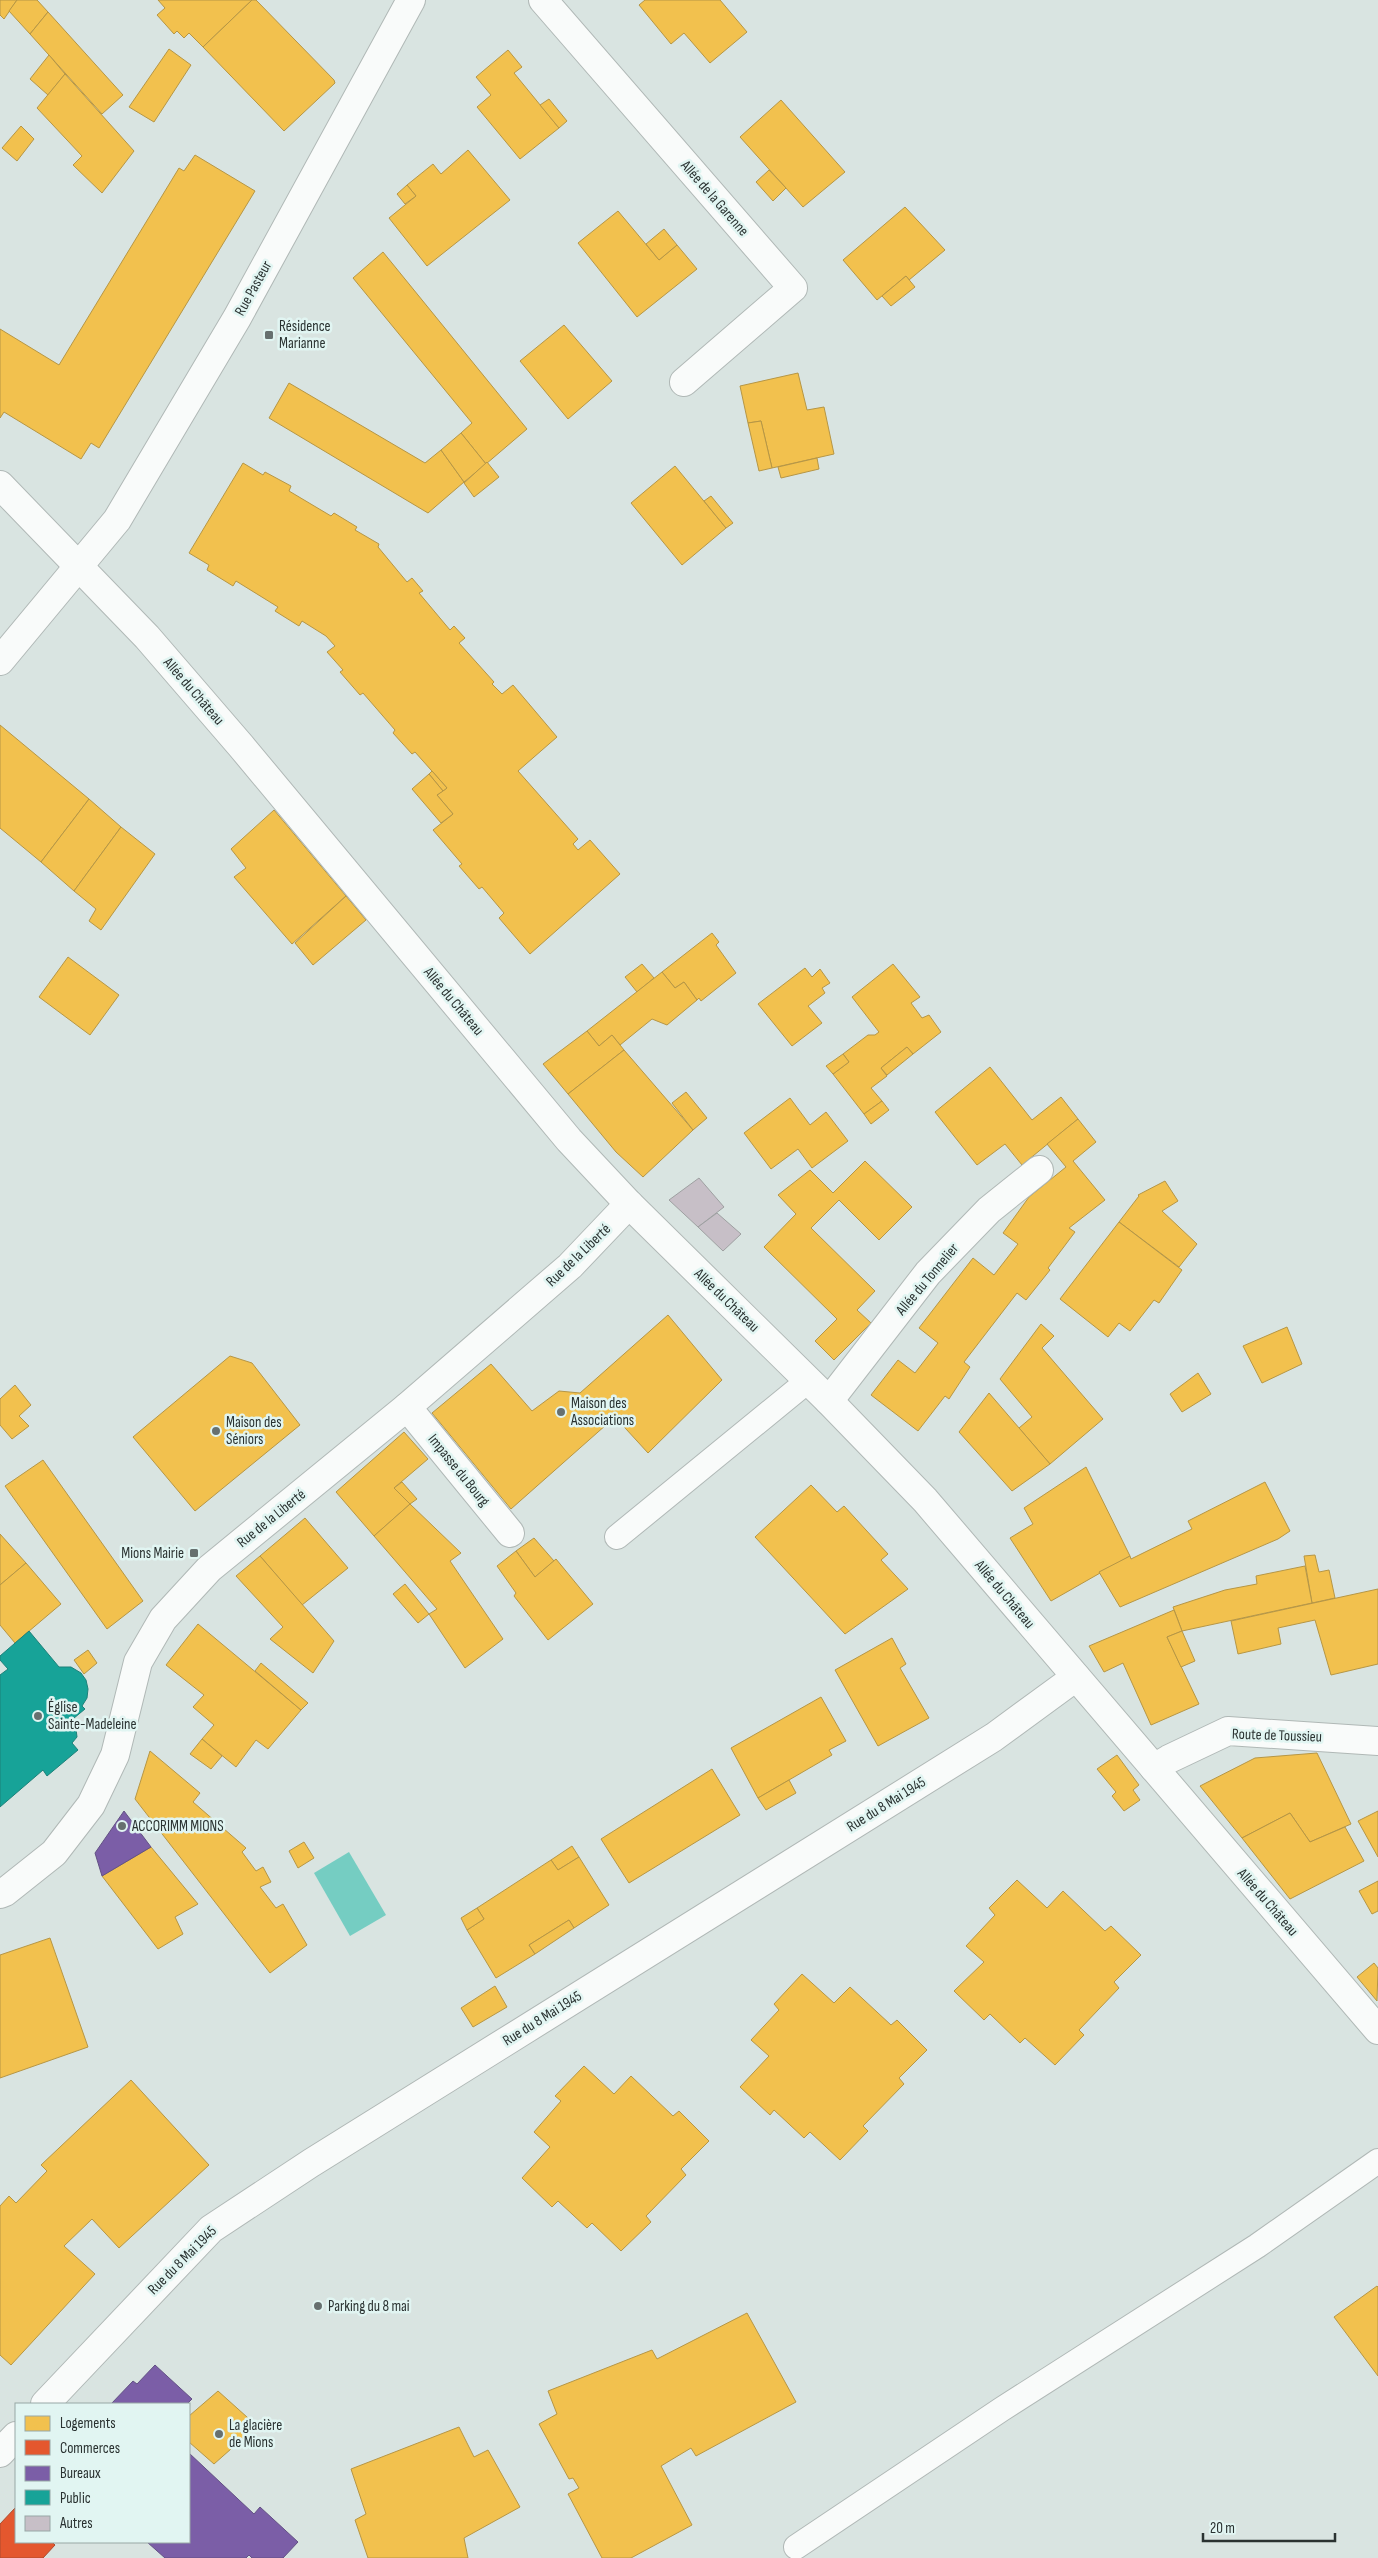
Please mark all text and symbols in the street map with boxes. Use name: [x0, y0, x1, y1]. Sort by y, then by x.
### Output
street label: Allée de la Garenne: [676, 156, 753, 240]
street label: Rue Pasteur: [231, 257, 277, 319]
place label: Résidence Marianne: [279, 317, 331, 353]
marker: Résidence Marianne: [263, 329, 275, 341]
street label: Allée du Château: [158, 653, 228, 729]
street label: Allée du Château: [419, 962, 488, 1039]
street label: Rue de la Liberté: [542, 1220, 615, 1291]
street label: Allée du Tonnelier: [891, 1239, 963, 1320]
street label: Allée du Château: [689, 1264, 763, 1336]
place label: Maison des Associations: [570, 1394, 634, 1430]
marker: Maison des Associations: [555, 1406, 567, 1418]
place label: Maison des Séniors: [226, 1413, 282, 1449]
marker: Maison des Séniors: [210, 1425, 222, 1437]
street label: Impasse du Bourg: [424, 1430, 494, 1510]
street label: Rue de la Liberté: [233, 1485, 309, 1552]
place label: Mions Mairie: [121, 1544, 184, 1563]
marker: Mions Mairie: [188, 1547, 200, 1559]
street label: Allée du Château: [970, 1555, 1039, 1632]
place label: Église Sainte-Madeleine: [48, 1698, 137, 1734]
marker: Église Sainte-Madeleine: [32, 1710, 44, 1722]
street label: Route de Toussieu: [1232, 1724, 1322, 1747]
street label: Rue du 8 Mai 1945: [843, 1773, 929, 1836]
place label: ACCORIMM MIONS: [131, 1817, 224, 1836]
marker: ACCORIMM MIONS: [116, 1820, 128, 1832]
street label: Allée du Château: [1232, 1864, 1302, 1940]
street label: Rue du 8 Mai 1945: [499, 1987, 585, 2050]
street label: Rue du 8 Mai 1945: [144, 2222, 221, 2299]
place label: Parking du 8 mai: [328, 2297, 410, 2316]
marker: Parking du 8 mai: [312, 2300, 324, 2312]
legend: [15, 2403, 190, 2543]
text: Logements: [60, 2414, 116, 2433]
place label: La glacière de Mions: [229, 2416, 282, 2452]
marker: La glacière de Mions: [213, 2428, 225, 2440]
text: Commerces: [60, 2439, 120, 2458]
text: Bureaux: [60, 2464, 101, 2483]
text: Public: [60, 2489, 91, 2508]
scale bar: [1203, 2510, 1336, 2542]
text: Autres: [59, 2514, 93, 2533]
text: 20 m: [1210, 2519, 1235, 2538]

